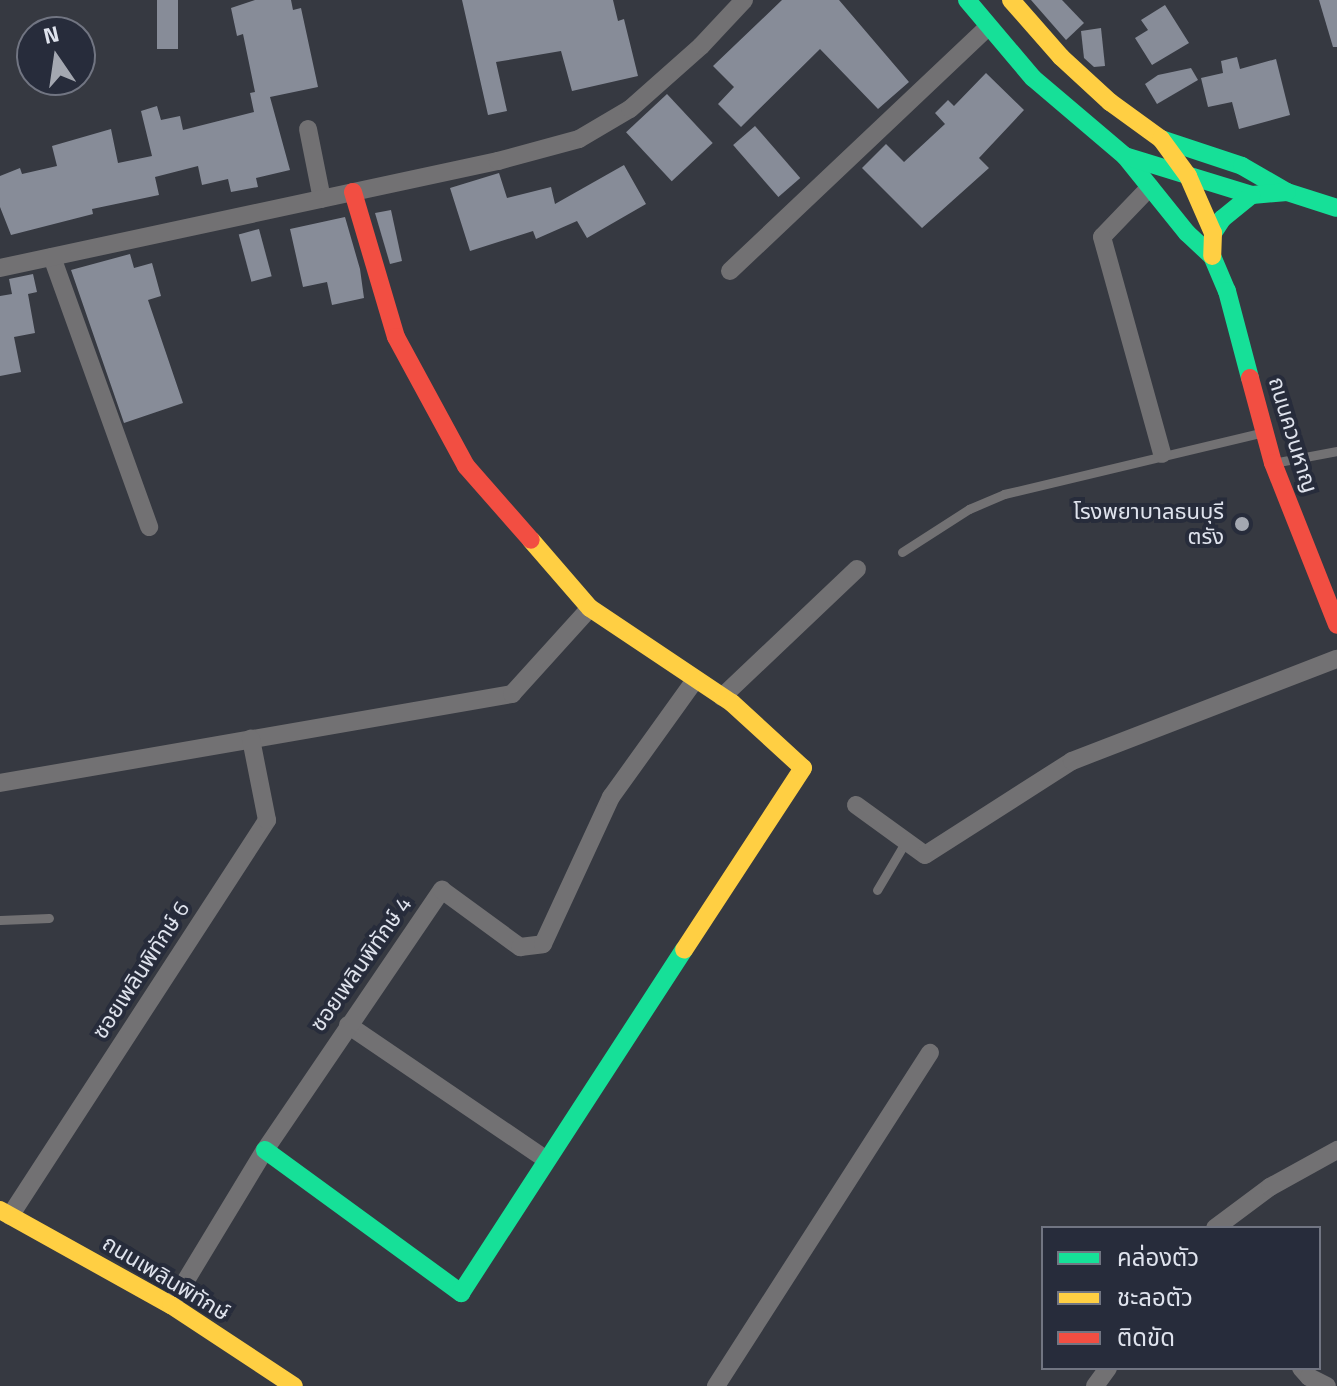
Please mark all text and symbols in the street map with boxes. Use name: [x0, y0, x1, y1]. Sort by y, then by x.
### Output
north arrow: [16, 16, 96, 96]
text: N: [40, 16, 62, 53]
street label: ถนนควนหาญ: [1263, 374, 1323, 496]
place label: โรงพยาบาลธนบุรี ตรัง: [1073, 498, 1224, 550]
marker: โรงพยาบาลธนบุรี ตรัง: [1231, 513, 1253, 535]
street label: ซอยเพลินพิทักษ์ 4: [305, 892, 417, 1036]
street label: ซอยเพลินพิทักษ์ 6: [87, 896, 195, 1044]
legend: [1041, 1226, 1321, 1370]
street label: ถนนเพลินพิทักษ์: [98, 1230, 234, 1326]
text: คล่องตัว: [1117, 1239, 1199, 1275]
text: ชะลอตัว: [1117, 1279, 1193, 1315]
text: ติดขัด: [1117, 1319, 1175, 1355]

